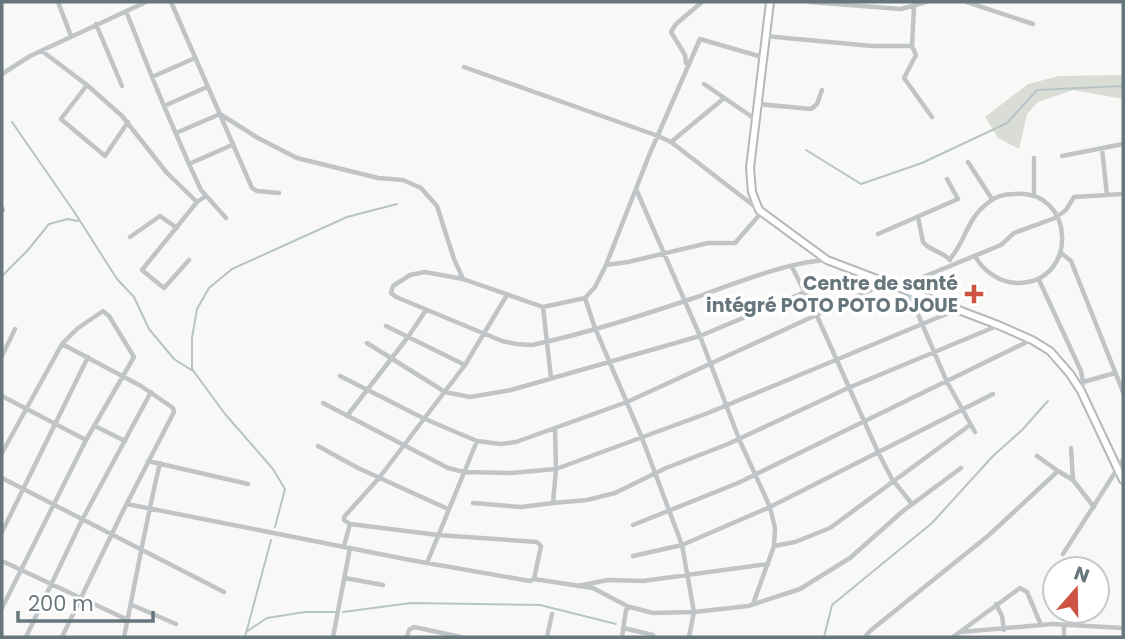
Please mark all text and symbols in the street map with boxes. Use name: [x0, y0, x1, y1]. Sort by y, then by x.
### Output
place label: Centre de santé intégré POTO POTO DJOUE: [706, 270, 958, 319]
marker: Centre de santé intégré POTO POTO DJOUE: [964, 284, 984, 304]
north arrow: [1041, 555, 1111, 625]
text: N: [1070, 559, 1093, 590]
scale bar: [18, 580, 152, 624]
text: 200 m: [28, 589, 94, 618]

